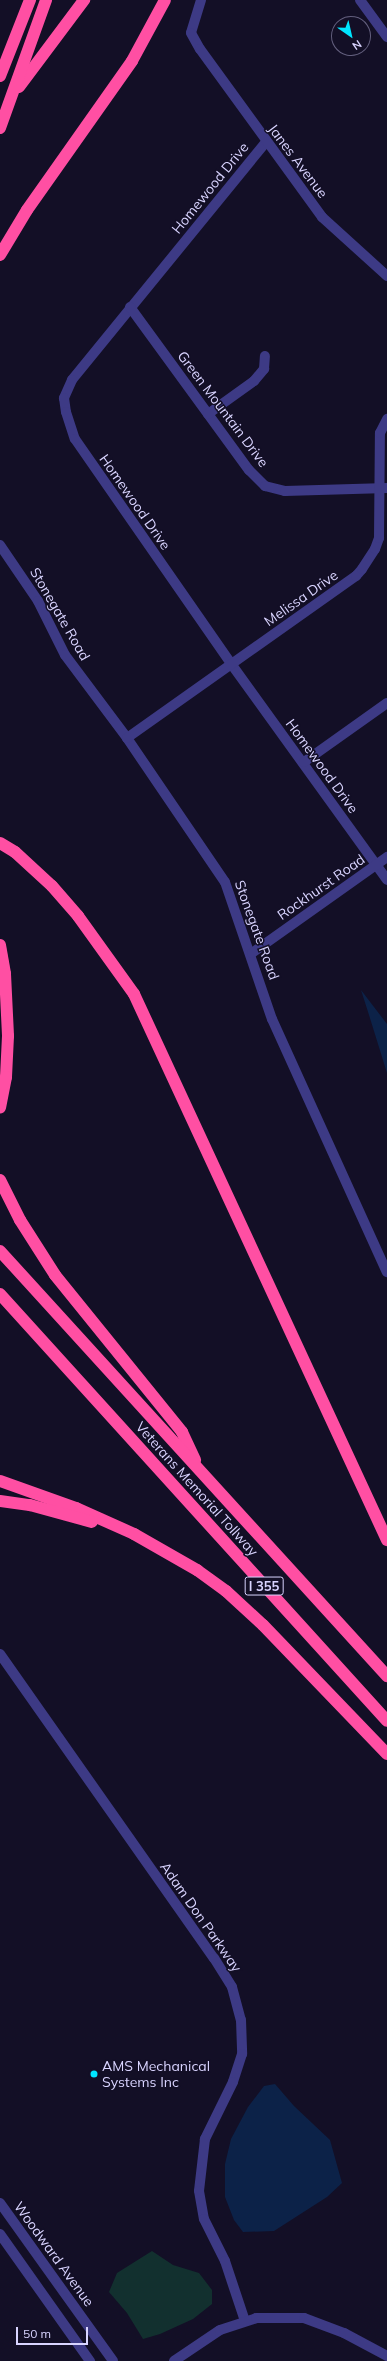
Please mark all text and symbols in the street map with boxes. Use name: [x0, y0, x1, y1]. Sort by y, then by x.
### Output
north arrow: [331, 16, 371, 56]
text: N: [350, 37, 365, 53]
street label: Janes Avenue: [265, 121, 331, 201]
street label: Homewood Drive: [168, 139, 252, 237]
street label: Green Mountain Drive: [174, 348, 272, 470]
street label: Homewood Drive: [96, 451, 174, 553]
street label: Stonegate Road: [27, 565, 93, 663]
street label: Melissa Drive: [261, 566, 341, 630]
street label: Homewood Drive: [282, 716, 362, 816]
street label: Rockhurst Road: [274, 851, 368, 923]
street label: Stonegate Road: [231, 878, 283, 982]
street label: Veterans Memorial Tollway: [132, 1418, 262, 1560]
road number: I 355: [244, 1575, 284, 1597]
street label: Adam Don Parkway: [157, 1859, 245, 1975]
place label: AMS Mechanical Systems Inc: [102, 2058, 210, 2090]
marker: AMS Mechanical Systems Inc: [89, 2069, 99, 2079]
street label: Woodward Avenue: [10, 2198, 98, 2310]
scale bar: [18, 2319, 90, 2345]
text: 50 m: [23, 2326, 51, 2341]

